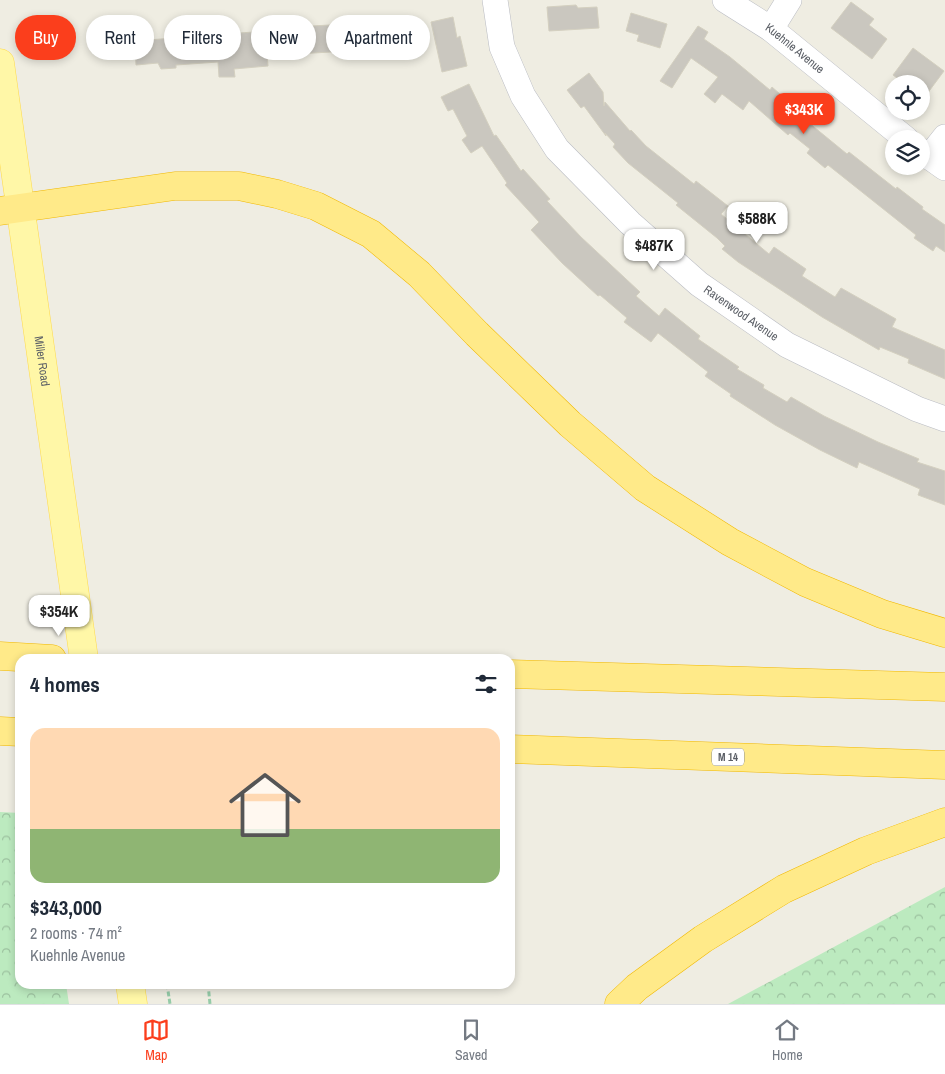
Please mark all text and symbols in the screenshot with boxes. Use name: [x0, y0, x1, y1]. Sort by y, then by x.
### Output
chip: Buy: [15, 15, 76, 60]
chip: Rent: [86, 15, 154, 60]
chip: Filters: [164, 15, 241, 60]
chip: New: [251, 15, 316, 60]
chip: Apartment: [326, 15, 430, 60]
street label: Kuehnle Avenue: [762, 19, 828, 77]
map controls: [885, 75, 930, 175]
button: locate: [885, 75, 930, 120]
pin: $343K: [769, 92, 839, 135]
text: $343K: [785, 98, 823, 120]
button: layers: [885, 130, 930, 175]
pin: $588K: [722, 202, 792, 244]
text: $588K: [738, 207, 776, 229]
pin: $487K: [619, 228, 689, 271]
text: $487K: [635, 234, 673, 256]
street label: Ravenwood Avenue: [701, 282, 782, 345]
street label: Miller Road: [31, 335, 53, 387]
pin: $354K: [24, 594, 94, 637]
text: $354K: [40, 600, 78, 622]
text: 4 homes: [30, 670, 100, 699]
icon: filters: [472, 670, 500, 698]
road number: M 14: [712, 749, 744, 766]
icon: home: [220, 760, 310, 850]
text: $343,000: [30, 893, 102, 922]
text: 2 rooms · 74 m²: [30, 922, 122, 944]
text: Kuehnle Avenue: [30, 944, 125, 966]
tab: Map: [142, 1016, 170, 1064]
tab: Saved: [455, 1016, 487, 1064]
tab: Home: [772, 1016, 803, 1064]

